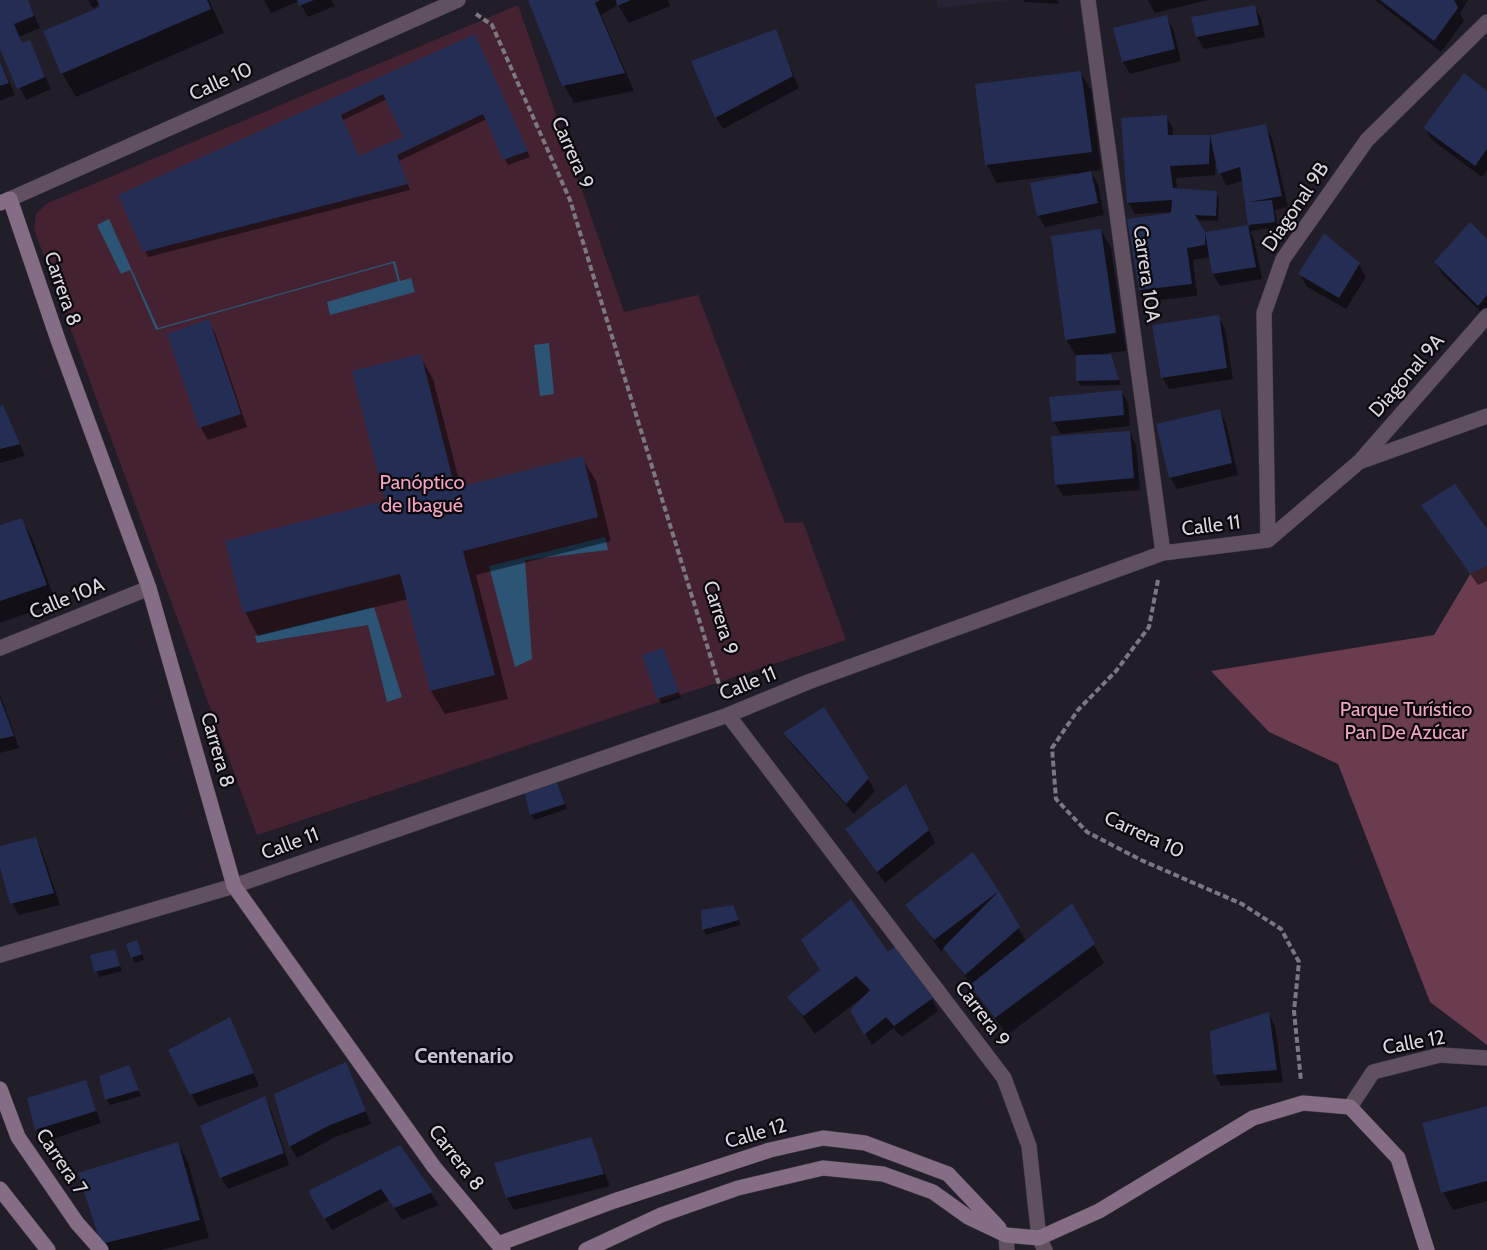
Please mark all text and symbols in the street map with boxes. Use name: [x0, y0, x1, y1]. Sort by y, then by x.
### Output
street label: Calle 10: [186, 58, 256, 106]
street label: Carrera 9: [546, 113, 598, 193]
street label: Diagonal 9B: [1257, 158, 1335, 256]
street label: Carrera 10A: [1127, 224, 1165, 324]
street label: Carrera 8: [38, 249, 86, 329]
street label: Diagonal 9A: [1364, 329, 1450, 423]
park label: Panóptico de Ibagué: [380, 471, 464, 518]
street label: Calle 11: [1180, 510, 1242, 542]
street label: Calle 10A: [26, 573, 108, 625]
street label: Carrera 9: [697, 578, 743, 658]
street label: Calle 11: [716, 662, 780, 706]
park label: Parque Turístico Pan De Azúcar: [1340, 698, 1472, 745]
street label: Carrera 8: [195, 710, 239, 790]
street label: Carrera 10: [1100, 806, 1188, 864]
street label: Calle 11: [258, 823, 322, 865]
street label: Carrera 9: [949, 976, 1015, 1052]
street label: Calle 12: [1381, 1026, 1447, 1060]
district label: Centenario: [415, 1044, 513, 1070]
street label: Calle 12: [722, 1114, 790, 1154]
street label: Carrera 8: [423, 1120, 489, 1196]
street label: Carrera 7: [30, 1124, 92, 1200]

